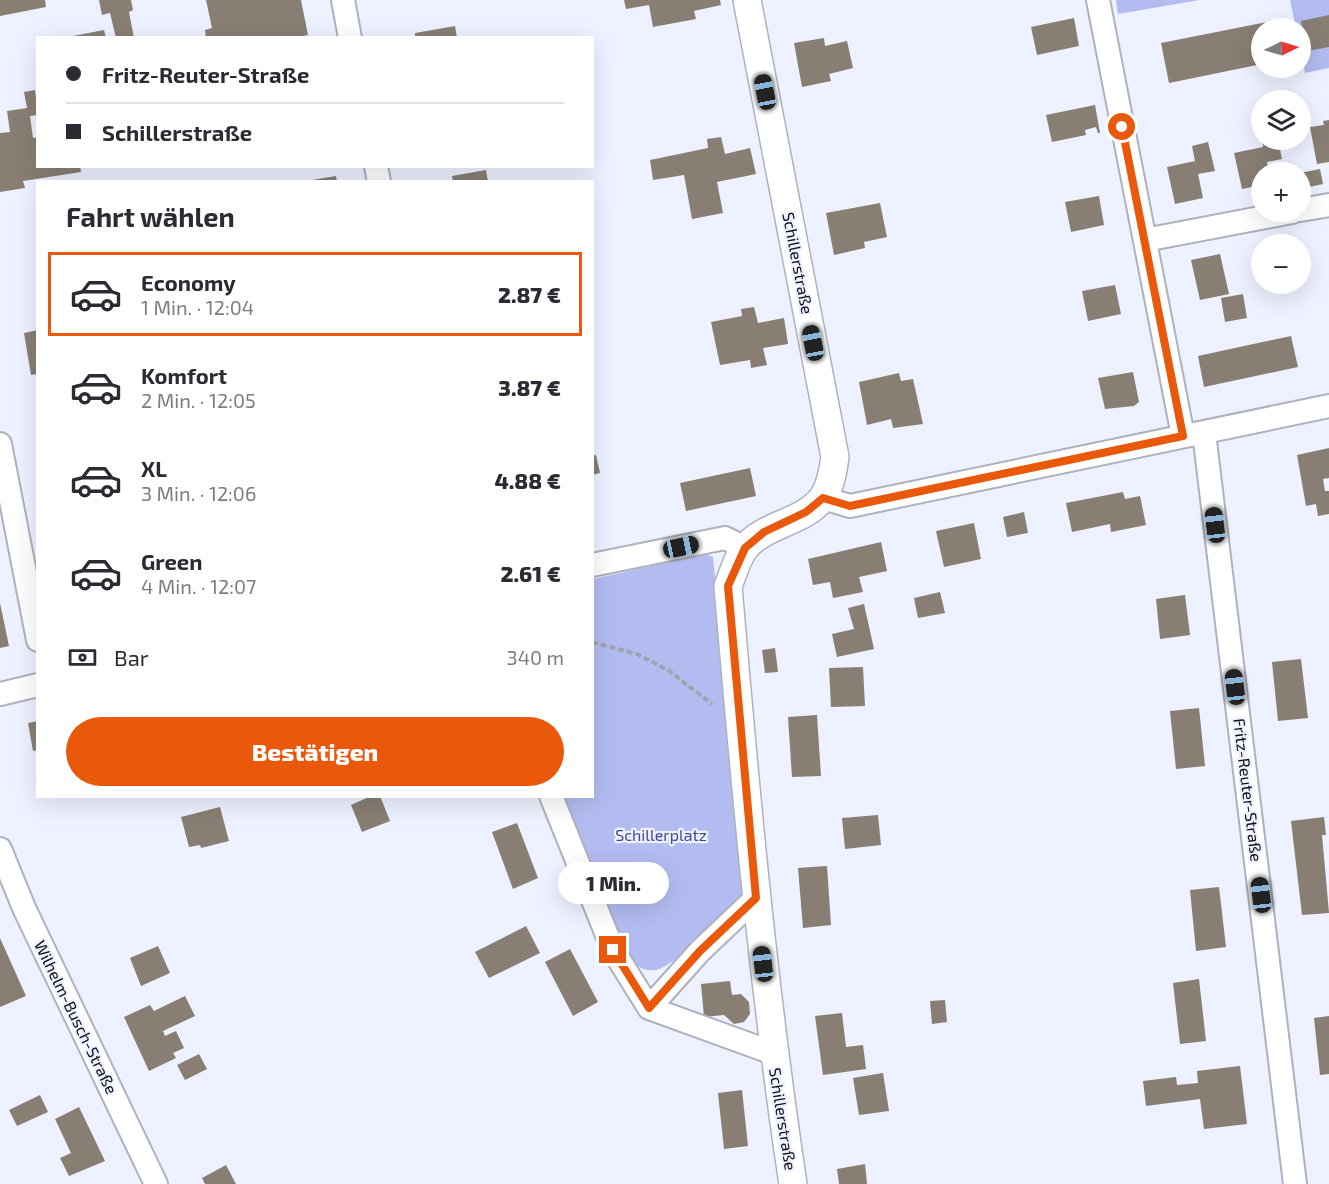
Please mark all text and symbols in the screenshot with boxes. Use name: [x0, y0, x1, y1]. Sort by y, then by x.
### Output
north arrow: [1251, 18, 1311, 78]
map controls: [1251, 18, 1311, 294]
text: Fritz-Reuter-Straße: [102, 61, 309, 87]
car: [753, 73, 777, 111]
button: layers: [1251, 90, 1311, 150]
route start: [1108, 113, 1135, 140]
text: Schillerstraße: [102, 119, 252, 145]
button: +: [1251, 162, 1311, 222]
text: Fahrt wählen: [66, 200, 235, 232]
street label: Schillerstraße: [779, 210, 818, 315]
button: −: [1251, 234, 1311, 294]
icon: car: [69, 267, 123, 321]
text: Economy: [141, 269, 236, 295]
text: 2.87 €: [498, 281, 561, 307]
text: 1 Min. · 12:04: [141, 295, 254, 319]
car: [801, 324, 825, 362]
icon: car: [69, 360, 123, 414]
text: Komfort: [141, 362, 227, 388]
text: 3.87 €: [498, 374, 561, 400]
text: 2 Min. · 12:05: [141, 388, 256, 412]
icon: car: [69, 453, 123, 507]
text: XL: [141, 455, 167, 481]
text: 4.88 €: [495, 467, 561, 493]
text: 3 Min. · 12:06: [141, 481, 256, 505]
car: [1204, 506, 1226, 544]
car: [662, 534, 700, 560]
icon: car: [69, 546, 123, 600]
text: Green: [141, 548, 203, 574]
text: 2.61 €: [500, 560, 561, 586]
text: 4 Min. · 12:07: [141, 574, 256, 598]
icon: cash: [66, 641, 99, 674]
text: Bar: [114, 644, 149, 670]
text: 340 m: [507, 645, 564, 669]
car: [1224, 668, 1246, 706]
button: Bestätigen: [66, 717, 564, 786]
street label: Fritz-Reuter-Straße: [1230, 717, 1267, 863]
park label: Schillerplatz: [615, 825, 707, 844]
callout: 1 Min.: [558, 863, 668, 905]
text: 1 Min.: [586, 871, 641, 895]
car: [1250, 876, 1272, 914]
route end: [599, 936, 626, 963]
street label: Wilhelm-Busch-Straße: [31, 937, 122, 1097]
car: [752, 945, 774, 983]
street label: Schillerstraße: [766, 1066, 801, 1171]

